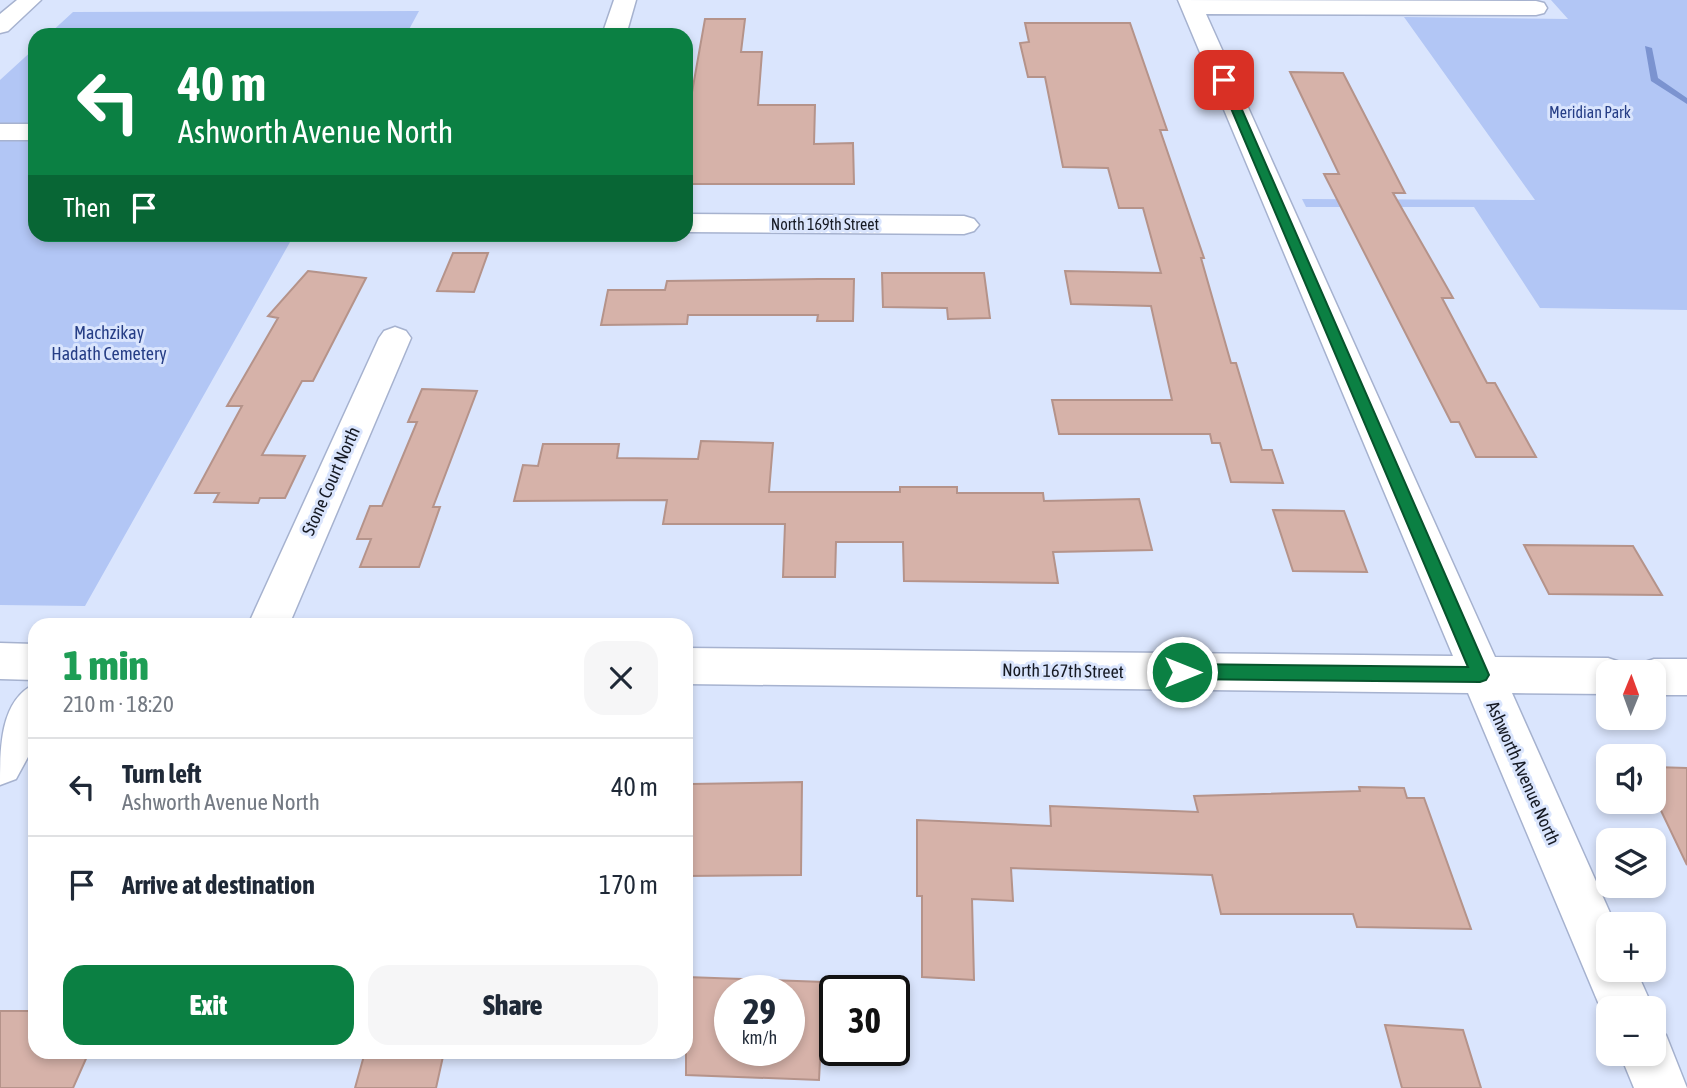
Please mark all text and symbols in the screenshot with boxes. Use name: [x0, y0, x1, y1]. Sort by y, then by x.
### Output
pin: [1194, 50, 1254, 110]
text: 40 m: [178, 55, 266, 111]
icon: left: [63, 56, 154, 147]
icon: arrive: [1205, 61, 1243, 99]
park label: Meridian Park: [1549, 103, 1631, 121]
text: Ashworth Avenue North: [178, 113, 453, 150]
icon: arrive: [125, 189, 163, 227]
text: Then: [63, 193, 111, 223]
street label: North 169th Street: [771, 215, 880, 233]
park label: Machzikay Hadath Cemetery: [51, 322, 167, 364]
street label: Stone Court North: [297, 423, 364, 538]
position arrow: [1145, 635, 1219, 709]
text: 1 min: [63, 641, 149, 689]
button: close: [584, 641, 658, 715]
street label: North 167th Street: [1002, 659, 1124, 682]
north arrow: [1596, 660, 1666, 730]
map controls: [1596, 660, 1666, 1066]
text: 210 m · 18:20: [63, 691, 174, 717]
street label: Ashworth Avenue North: [1482, 698, 1565, 848]
button: sound: [1596, 744, 1666, 814]
text: Turn left: [122, 759, 202, 789]
icon: left: [63, 768, 101, 806]
text: 40 m: [611, 772, 658, 802]
text: Ashworth Avenue North: [122, 789, 320, 815]
button: layers: [1596, 828, 1666, 898]
icon: arrive: [63, 866, 101, 904]
text: Arrive at destination: [122, 870, 315, 900]
text: 170 m: [599, 870, 658, 900]
button: +: [1596, 912, 1666, 982]
button: Exit: [63, 965, 354, 1045]
button: Share: [368, 965, 658, 1045]
speed limit sign: 30: [819, 975, 910, 1066]
text: 29: [743, 991, 776, 1031]
button: −: [1596, 996, 1666, 1066]
text: km/h: [742, 1027, 777, 1048]

